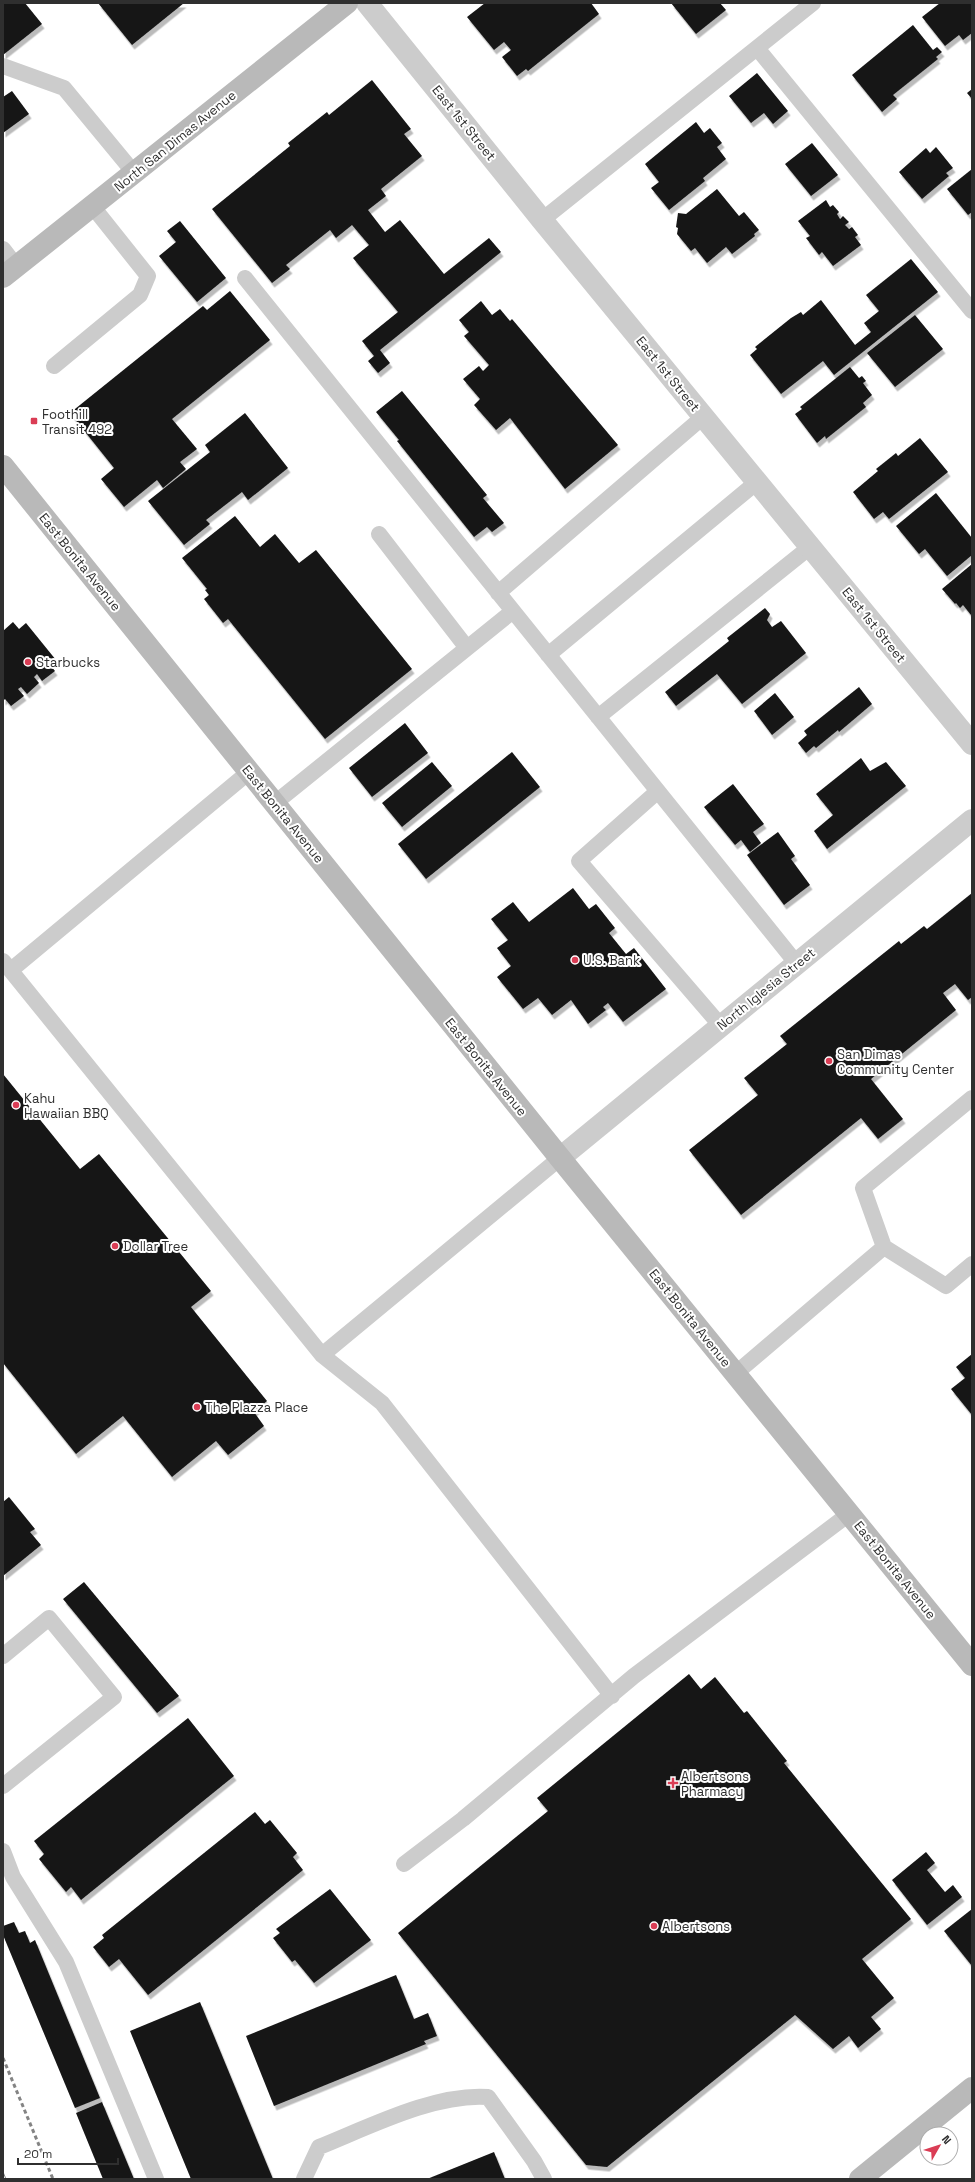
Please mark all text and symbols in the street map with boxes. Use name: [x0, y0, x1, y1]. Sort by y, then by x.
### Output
street label: East 1st Street: [428, 82, 500, 164]
street label: North San Dimas Avenue: [111, 87, 239, 195]
street label: East 1st Street: [632, 333, 704, 415]
place label: Foothill Transit 492: [42, 406, 112, 438]
marker: Foothill Transit 492: [29, 416, 39, 426]
street label: East Bonita Avenue: [35, 510, 125, 614]
street label: East 1st Street: [838, 584, 910, 666]
place label: Starbucks: [36, 654, 100, 671]
marker: Starbucks: [23, 657, 33, 667]
street label: East Bonita Avenue: [238, 762, 328, 866]
street label: North Iglesia Street: [713, 944, 819, 1034]
place label: U.S. Bank: [583, 952, 640, 969]
marker: U.S. Bank: [570, 955, 580, 965]
street label: East Bonita Avenue: [441, 1015, 531, 1119]
place label: San Dimas Community Center: [837, 1046, 954, 1078]
marker: San Dimas Community Center: [824, 1056, 834, 1066]
place label: Kahu Hawaiian BBQ: [24, 1090, 109, 1122]
marker: Kahu Hawaiian BBQ: [11, 1100, 21, 1110]
place label: Dollar Tree: [123, 1238, 188, 1255]
marker: Dollar Tree: [110, 1241, 120, 1251]
street label: East Bonita Avenue: [645, 1266, 735, 1370]
place label: The Plazza Place: [205, 1399, 308, 1416]
marker: The Plazza Place: [192, 1402, 202, 1412]
street label: East Bonita Avenue: [850, 1518, 940, 1622]
place label: Albertsons Pharmacy: [681, 1768, 749, 1800]
marker: Albertsons Pharmacy: [668, 1778, 678, 1788]
place label: Albertsons: [662, 1918, 730, 1935]
marker: Albertsons: [649, 1921, 659, 1931]
north arrow: [919, 2126, 959, 2166]
text: N: [939, 2132, 955, 2147]
scale bar: [18, 2140, 118, 2166]
text: 20 m: [24, 2146, 52, 2162]

